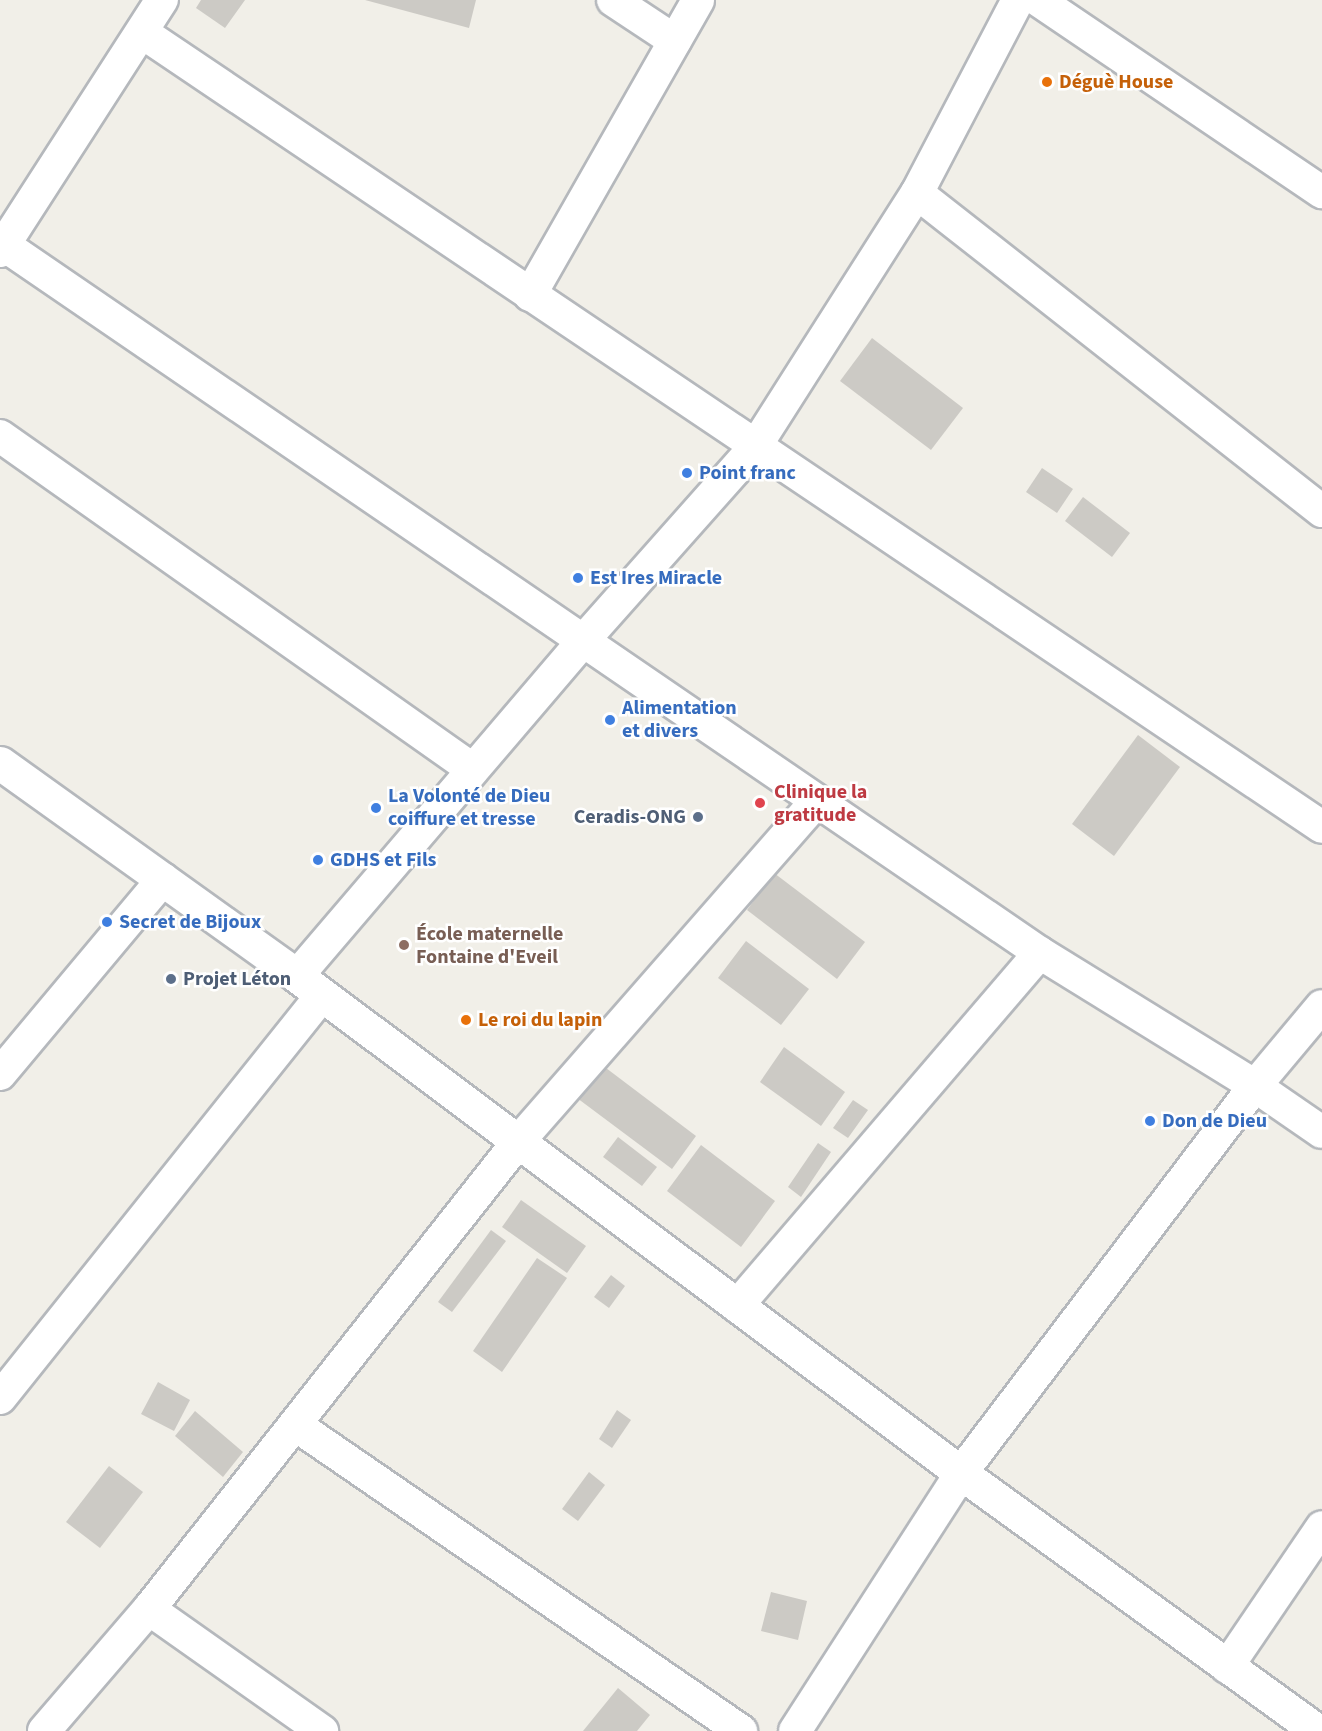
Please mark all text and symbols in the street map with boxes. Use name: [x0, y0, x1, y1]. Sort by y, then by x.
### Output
place label: Déguè House: [1059, 70, 1173, 94]
marker: Déguè House: [1040, 75, 1054, 89]
place label: Point franc: [699, 461, 796, 485]
marker: Point franc: [680, 466, 694, 480]
place label: Est Ires Miracle: [590, 566, 722, 590]
marker: Est Ires Miracle: [571, 571, 585, 585]
place label: Alimentation et divers: [622, 696, 737, 743]
marker: Alimentation et divers: [603, 713, 617, 727]
place label: Clinique la gratitude: [774, 780, 867, 827]
place label: La Volonté de Dieu coiffure et tresse: [388, 784, 550, 831]
marker: Clinique la gratitude: [751, 794, 769, 812]
marker: La Volonté de Dieu coiffure et tresse: [369, 801, 383, 815]
place label: Ceradis-ONG: [574, 805, 686, 829]
marker: Ceradis-ONG: [691, 810, 705, 824]
place label: GDHS et Fils: [330, 848, 436, 872]
marker: GDHS et Fils: [311, 853, 325, 867]
place label: Secret de Bijoux: [119, 910, 261, 934]
marker: Secret de Bijoux: [100, 915, 114, 929]
place label: École maternelle Fontaine d'Eveil: [416, 922, 563, 969]
marker: École maternelle Fontaine d'Eveil: [397, 938, 411, 952]
place label: Projet Léton: [183, 967, 291, 991]
marker: Projet Léton: [164, 972, 178, 986]
place label: Le roi du lapin: [478, 1008, 602, 1032]
marker: Le roi du lapin: [459, 1013, 473, 1027]
place label: Don de Dieu: [1162, 1109, 1267, 1133]
marker: Don de Dieu: [1143, 1114, 1157, 1128]

